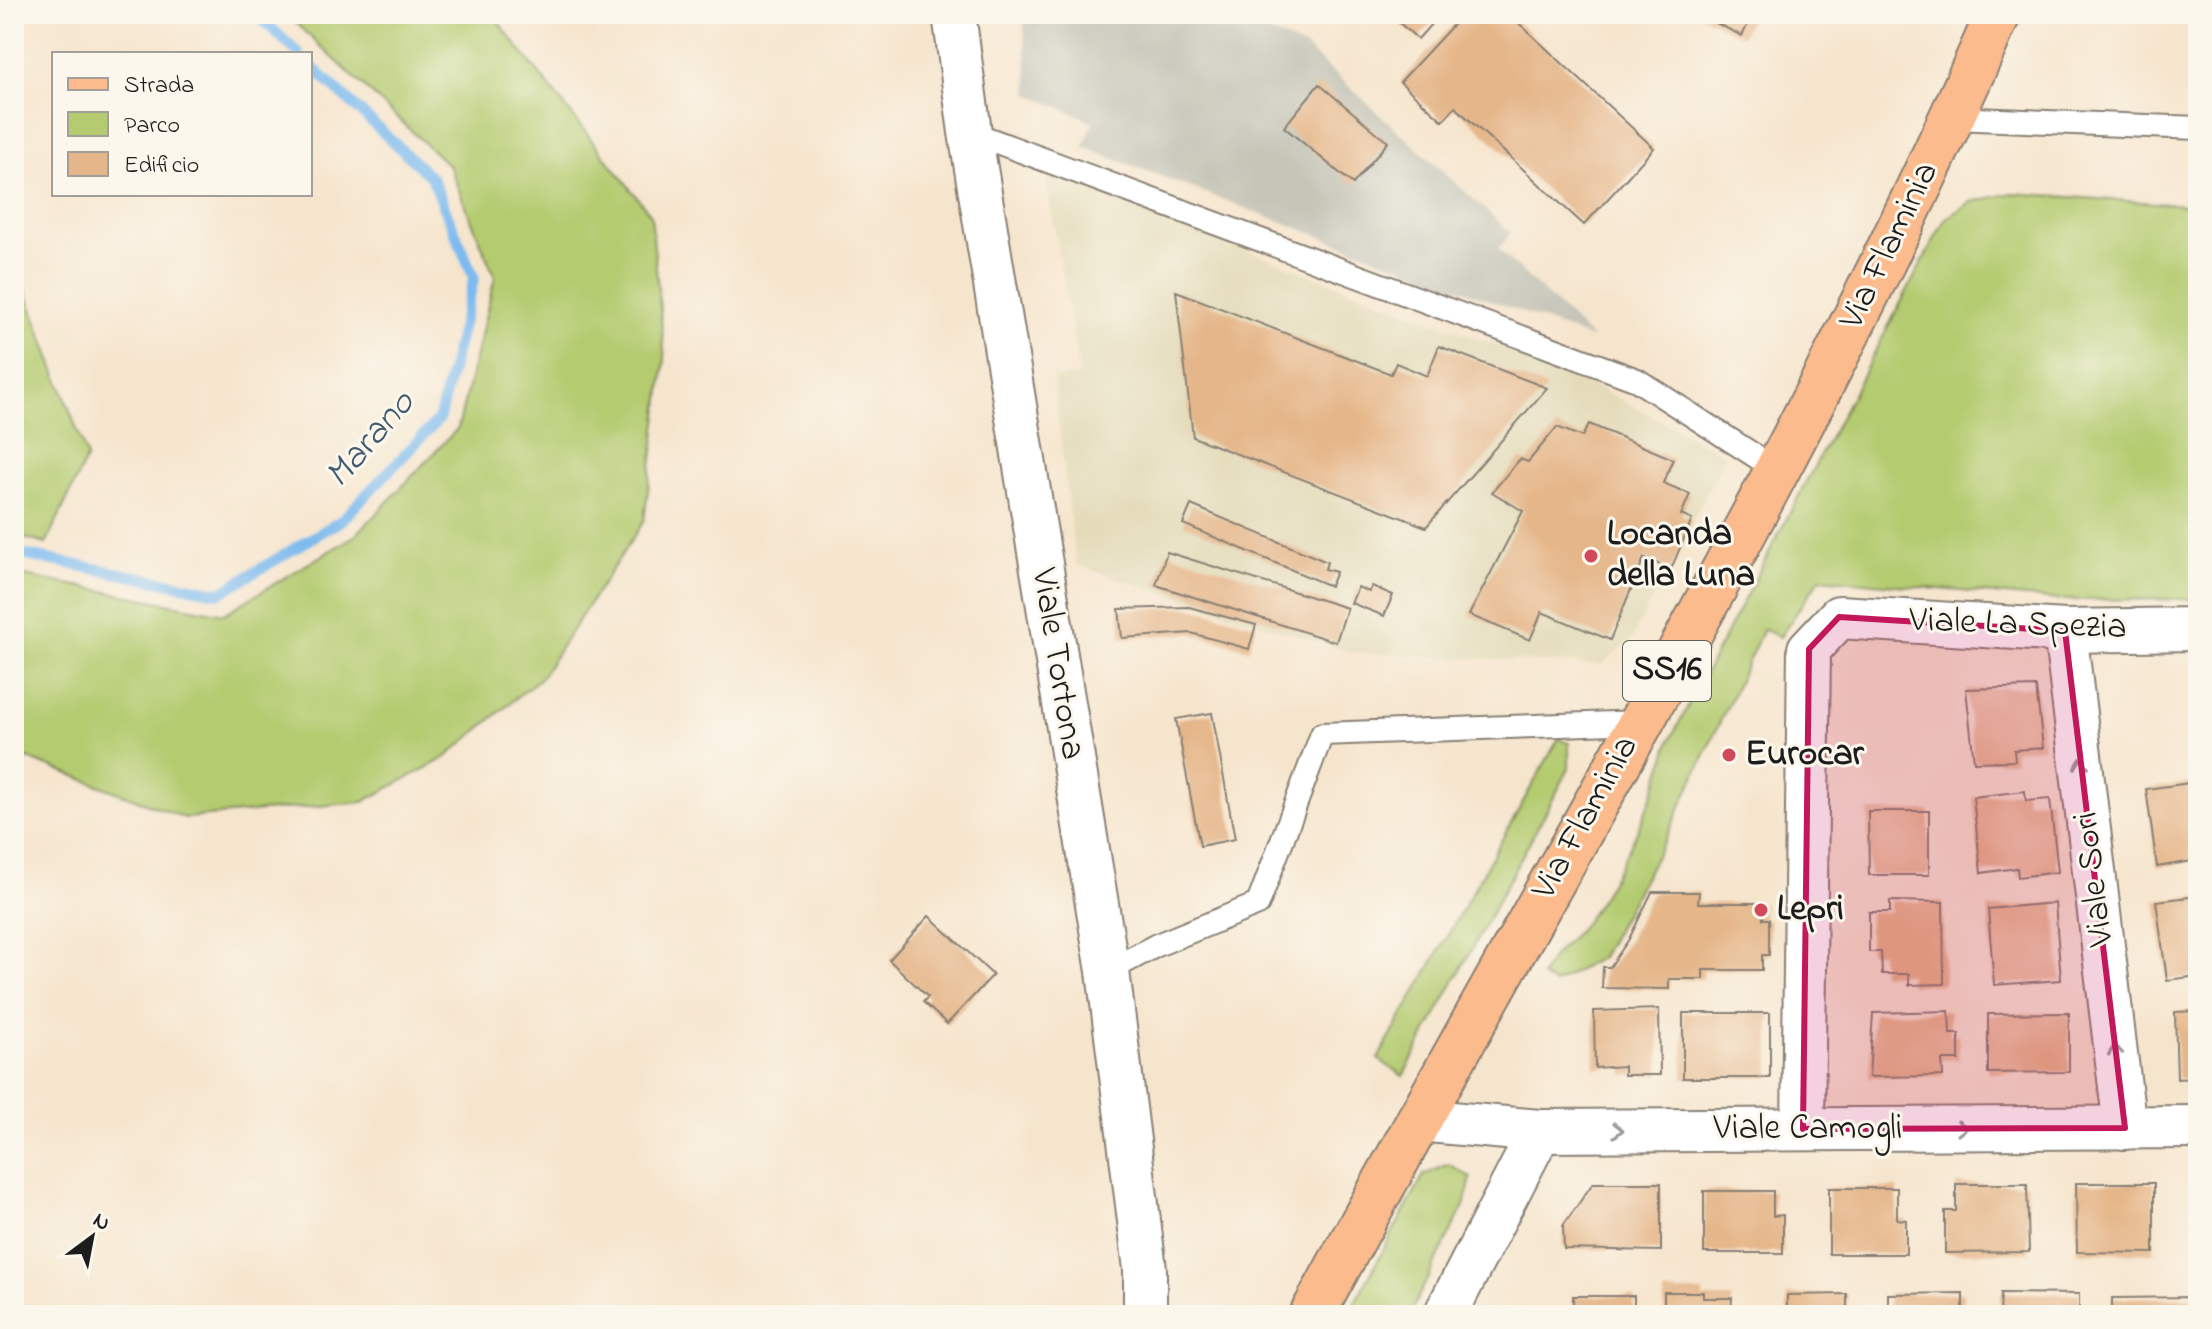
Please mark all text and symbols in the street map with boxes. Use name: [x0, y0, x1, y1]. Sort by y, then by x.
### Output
legend: [52, 52, 312, 196]
text: Strada: [124, 69, 194, 104]
text: Parco: [124, 109, 180, 144]
text: Edificio: [124, 149, 199, 184]
street label: Via Flaminia: [1826, 153, 1953, 340]
water label: Marano: [312, 378, 430, 502]
place label: Locanda della Luna: [1607, 509, 1755, 603]
marker: Locanda della Luna: [1582, 547, 1600, 565]
street label: Viale Tortona: [1016, 564, 1098, 763]
street label: Viale La Spezia: [1907, 595, 2128, 655]
road number: SS16: [1623, 641, 1711, 701]
street label: Via Flaminia: [1519, 726, 1653, 911]
place label: Eurocar: [1745, 729, 1865, 782]
marker: Eurocar: [1720, 746, 1738, 764]
one-way arrow: [2072, 757, 2089, 770]
street label: Viale Sori: [2060, 809, 2130, 950]
place label: Lepri: [1777, 884, 1844, 937]
marker: Lepri: [1752, 901, 1770, 919]
one-way arrow: [2107, 1043, 2124, 1056]
street label: Viale Camogli: [1713, 1103, 1902, 1156]
one-way arrow: [1956, 1120, 1969, 1137]
one-way arrow: [1612, 1121, 1625, 1139]
north arrow: [52, 1197, 132, 1277]
text: N: [86, 1205, 116, 1240]

